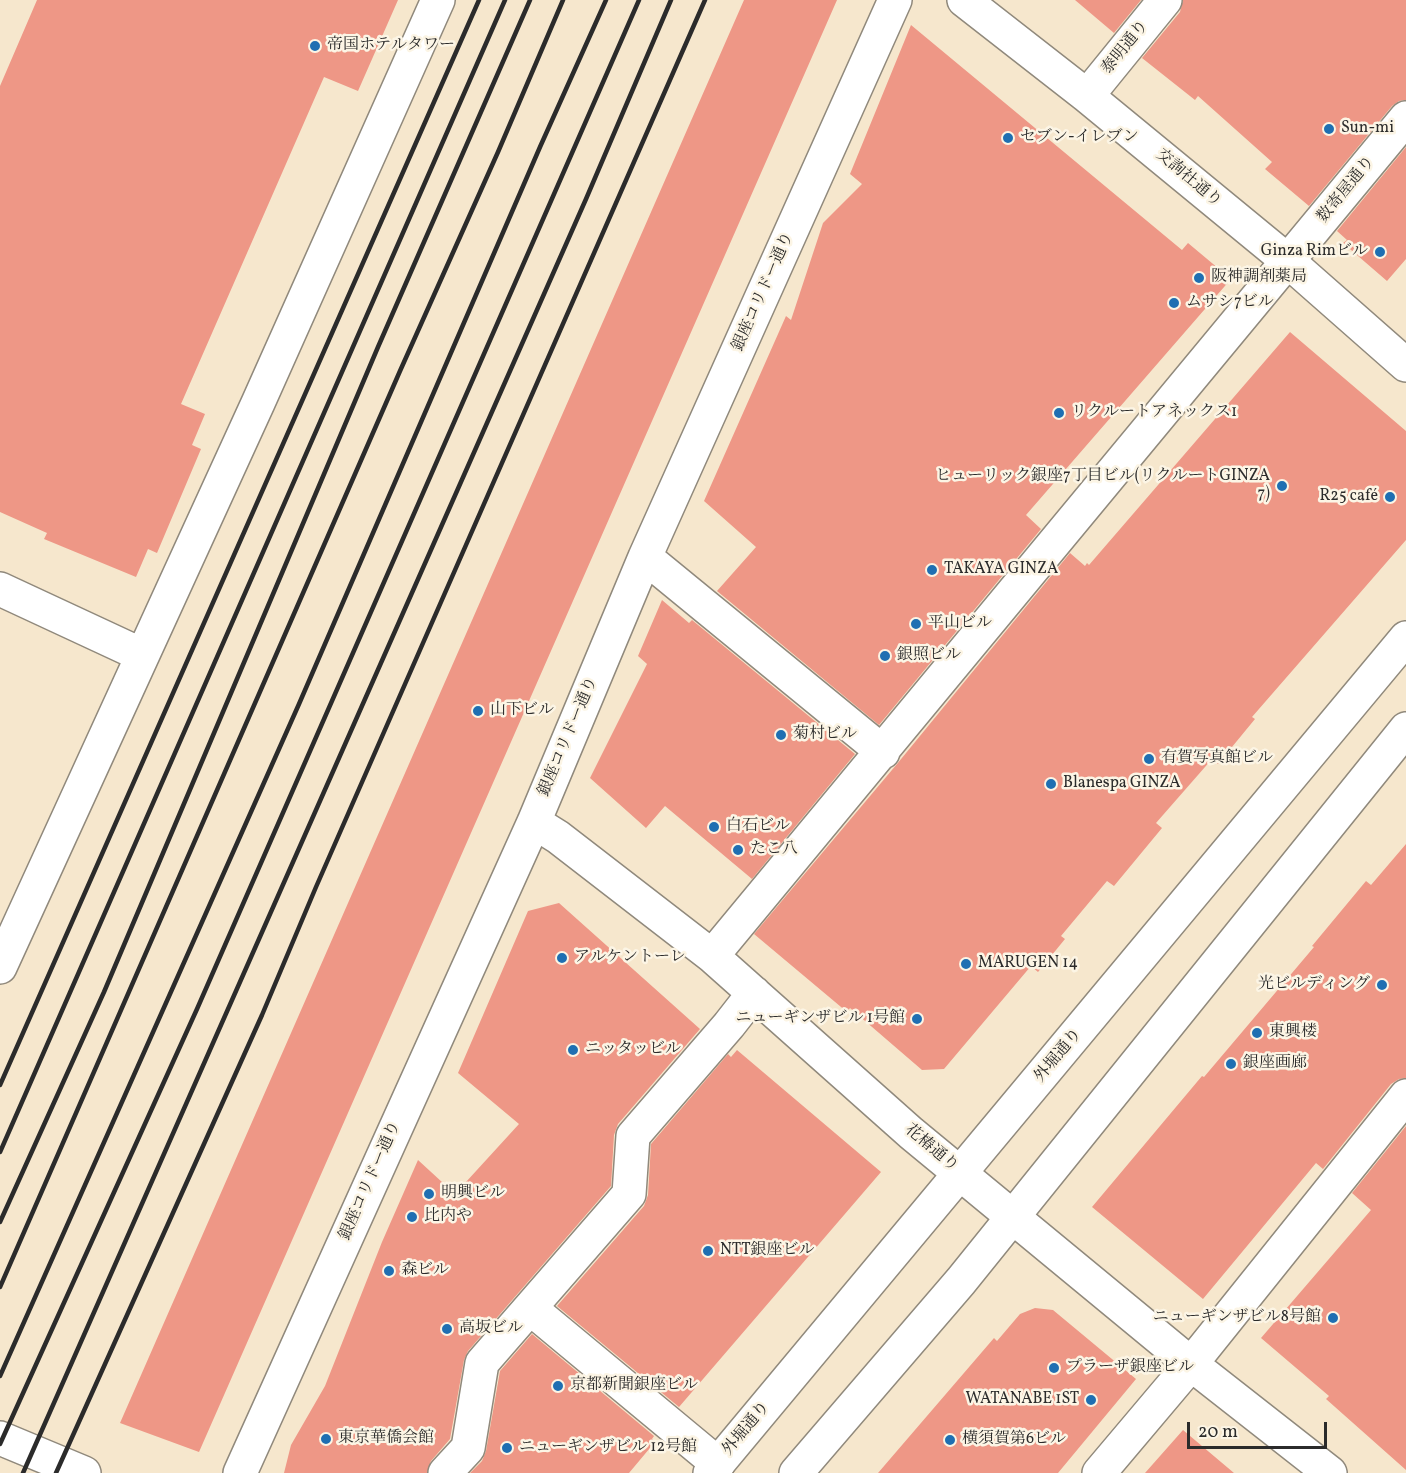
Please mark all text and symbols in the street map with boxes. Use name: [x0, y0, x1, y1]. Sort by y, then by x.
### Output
street label: 泰明通り: [1098, 17, 1154, 79]
place label: 帝国ホテルタワー: [327, 36, 455, 56]
marker: 帝国ホテルタワー: [308, 39, 322, 53]
place label: Sun-mi: [1341, 119, 1394, 139]
marker: Sun-mi: [1322, 122, 1336, 136]
place label: セブン-イレブン: [1020, 128, 1139, 148]
marker: セブン-イレブン: [1001, 131, 1015, 145]
street label: 交詢社通り: [1151, 146, 1225, 212]
street label: 数寄屋通り: [1314, 153, 1380, 227]
street label: 銀座コリドー通り: [729, 230, 799, 354]
place label: Ginza Rimビル: [1261, 242, 1368, 262]
marker: Ginza Rimビル: [1373, 245, 1387, 259]
place label: 阪神調剤薬局: [1211, 268, 1307, 288]
marker: 阪神調剤薬局: [1192, 271, 1206, 285]
place label: ムサシ7ビル: [1186, 293, 1274, 313]
marker: ムサシ7ビル: [1167, 296, 1181, 310]
place label: リクルートアネックス1: [1071, 403, 1237, 423]
marker: リクルートアネックス1: [1052, 406, 1066, 420]
place label: ヒューリック銀座7丁目ビル(リクルートGINZA 7): [935, 467, 1270, 505]
marker: ヒューリック銀座7丁目ビル(リクルートGINZA 7): [1275, 479, 1289, 493]
place label: R25 café: [1319, 487, 1378, 507]
marker: R25 café: [1383, 490, 1397, 504]
place label: TAKAYA GINZA: [944, 560, 1058, 580]
marker: TAKAYA GINZA: [925, 563, 939, 577]
place label: 平山ビル: [928, 614, 992, 634]
marker: 平山ビル: [909, 617, 923, 631]
place label: 銀照ビル: [897, 646, 961, 666]
marker: 銀照ビル: [878, 649, 892, 663]
street label: 銀座コリドー通り: [535, 674, 603, 800]
place label: 山下ビル: [490, 701, 554, 721]
marker: 山下ビル: [471, 704, 485, 718]
place label: 菊村ビル: [793, 725, 857, 745]
marker: 菊村ビル: [774, 728, 788, 742]
place label: 有賀写真館ビル: [1161, 749, 1273, 769]
marker: 有賀写真館ビル: [1142, 752, 1156, 766]
place label: Blanespa GINZA: [1063, 774, 1181, 794]
marker: Blanespa GINZA: [1044, 777, 1058, 791]
place label: 白石ビル: [726, 817, 790, 837]
marker: 白石ビル: [707, 820, 721, 834]
place label: たこ八: [750, 840, 798, 860]
marker: たこ八: [731, 843, 745, 857]
place label: アルケントーレ: [574, 948, 686, 968]
marker: アルケントーレ: [555, 951, 569, 965]
place label: MARUGEN 14: [978, 954, 1078, 974]
marker: MARUGEN 14: [959, 957, 973, 971]
place label: 光ビルディング: [1258, 975, 1370, 995]
marker: 光ビルディング: [1375, 978, 1389, 992]
place label: ニューギンザビル 1号館: [736, 1009, 905, 1029]
marker: ニューギンザビル 1号館: [910, 1012, 924, 1026]
place label: 東興楼: [1269, 1023, 1317, 1043]
street label: 外堀通り: [1031, 1025, 1087, 1087]
marker: 東興楼: [1250, 1026, 1264, 1040]
place label: ニッタッビル: [585, 1040, 681, 1060]
marker: ニッタッビル: [566, 1043, 580, 1057]
place label: 銀座画廊: [1243, 1054, 1307, 1074]
marker: 銀座画廊: [1224, 1057, 1238, 1071]
street label: 銀座コリドー通り: [336, 1119, 406, 1243]
street label: 花椿通り: [900, 1121, 962, 1177]
place label: 明興ビル: [441, 1184, 505, 1204]
marker: 明興ビル: [422, 1187, 436, 1201]
place label: 比内や: [424, 1207, 472, 1227]
marker: 比内や: [405, 1210, 419, 1224]
place label: NTT銀座ビル: [720, 1241, 815, 1261]
marker: NTT銀座ビル: [701, 1244, 715, 1258]
place label: 森ビル: [401, 1261, 449, 1281]
marker: 森ビル: [382, 1264, 396, 1278]
place label: ニューギンザビル8号館: [1153, 1308, 1321, 1328]
marker: ニューギンザビル8号館: [1326, 1311, 1340, 1325]
place label: 高坂ビル: [459, 1319, 523, 1339]
marker: 高坂ビル: [440, 1322, 454, 1336]
place label: プラーザ銀座ビル: [1066, 1358, 1194, 1378]
marker: プラーザ銀座ビル: [1047, 1361, 1061, 1375]
place label: 京都新聞銀座ビル: [570, 1376, 698, 1396]
marker: 京都新聞銀座ビル: [551, 1379, 565, 1393]
place label: WATANABE 1ST: [966, 1390, 1079, 1410]
marker: WATANABE 1ST: [1084, 1393, 1098, 1407]
street label: 外堀通り: [719, 1398, 775, 1460]
scale bar: [1190, 1410, 1330, 1448]
text: 20 m: [1198, 1420, 1238, 1445]
place label: 東京華僑会館: [338, 1429, 434, 1449]
place label: 横須賀第6ビル: [962, 1430, 1066, 1450]
marker: 東京華僑会館: [319, 1432, 333, 1446]
marker: 横須賀第6ビル: [943, 1433, 957, 1447]
place label: ニューギンザビル 12号館: [519, 1438, 697, 1458]
marker: ニューギンザビル 12号館: [500, 1441, 514, 1455]

